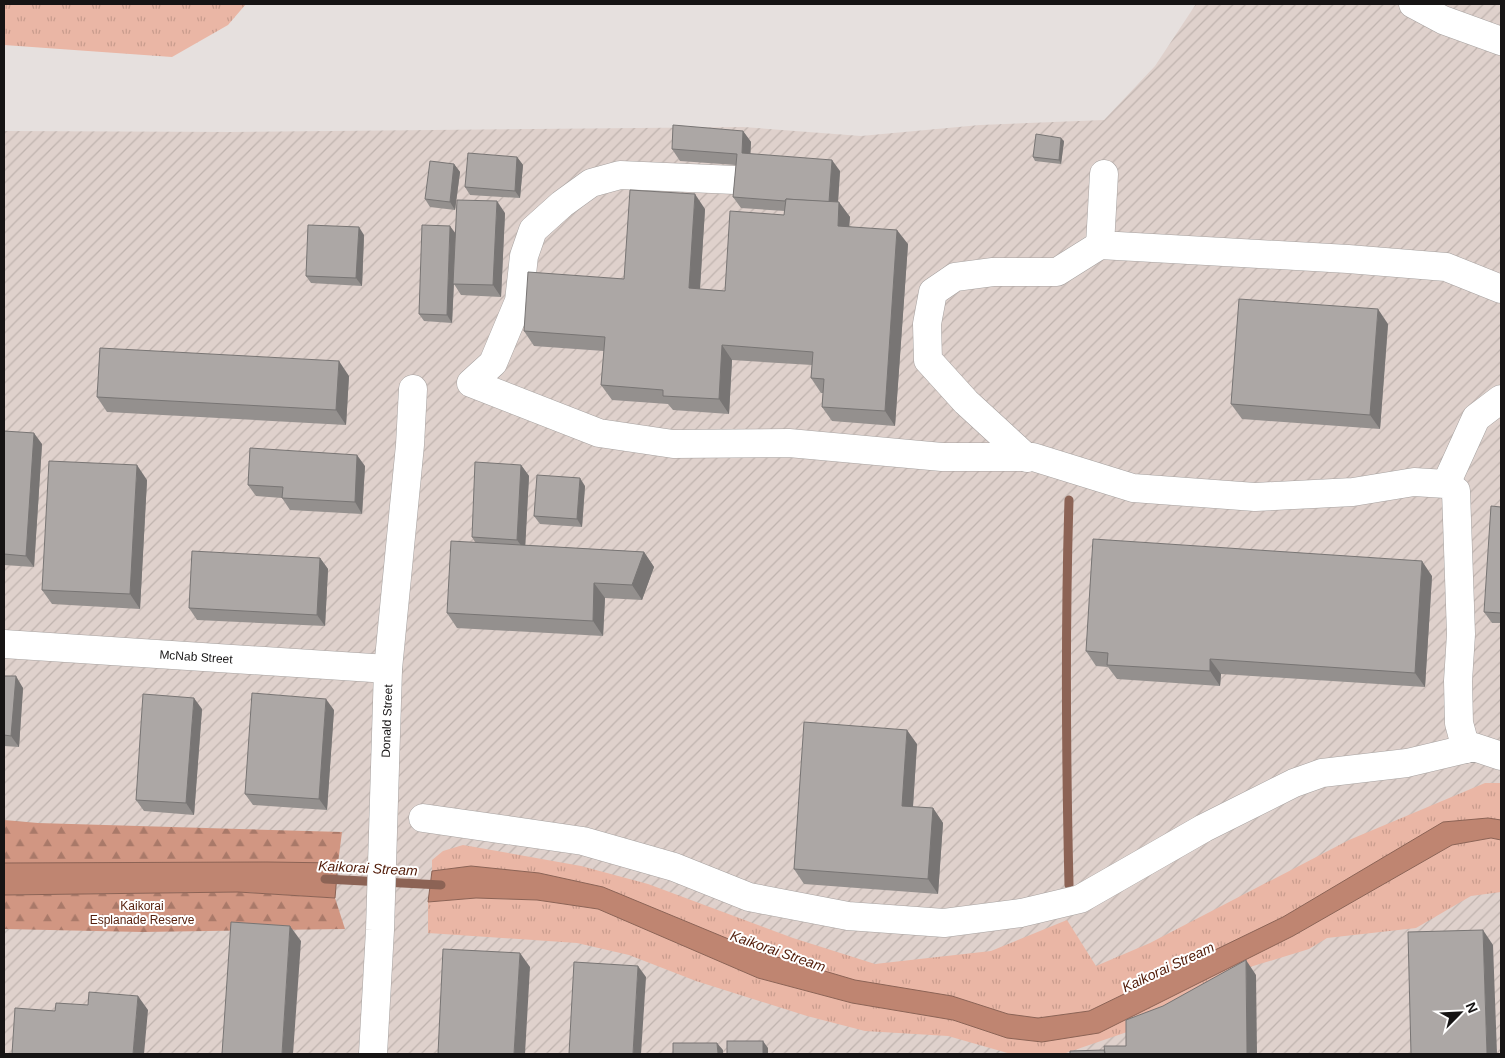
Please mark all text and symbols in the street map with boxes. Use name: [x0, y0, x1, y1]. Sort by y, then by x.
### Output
street label: McNab Street: [159, 647, 234, 667]
street label: Donald Street: [379, 683, 395, 758]
water label: Kaikorai Stream: [318, 857, 418, 879]
park label: Kaikorai Esplanade Reserve: [90, 899, 195, 927]
water label: Kaikorai Stream: [728, 927, 828, 975]
water label: Kaikorai Stream: [1119, 939, 1217, 995]
north arrow: [1435, 988, 1485, 1038]
text: N: [1463, 1000, 1481, 1016]

